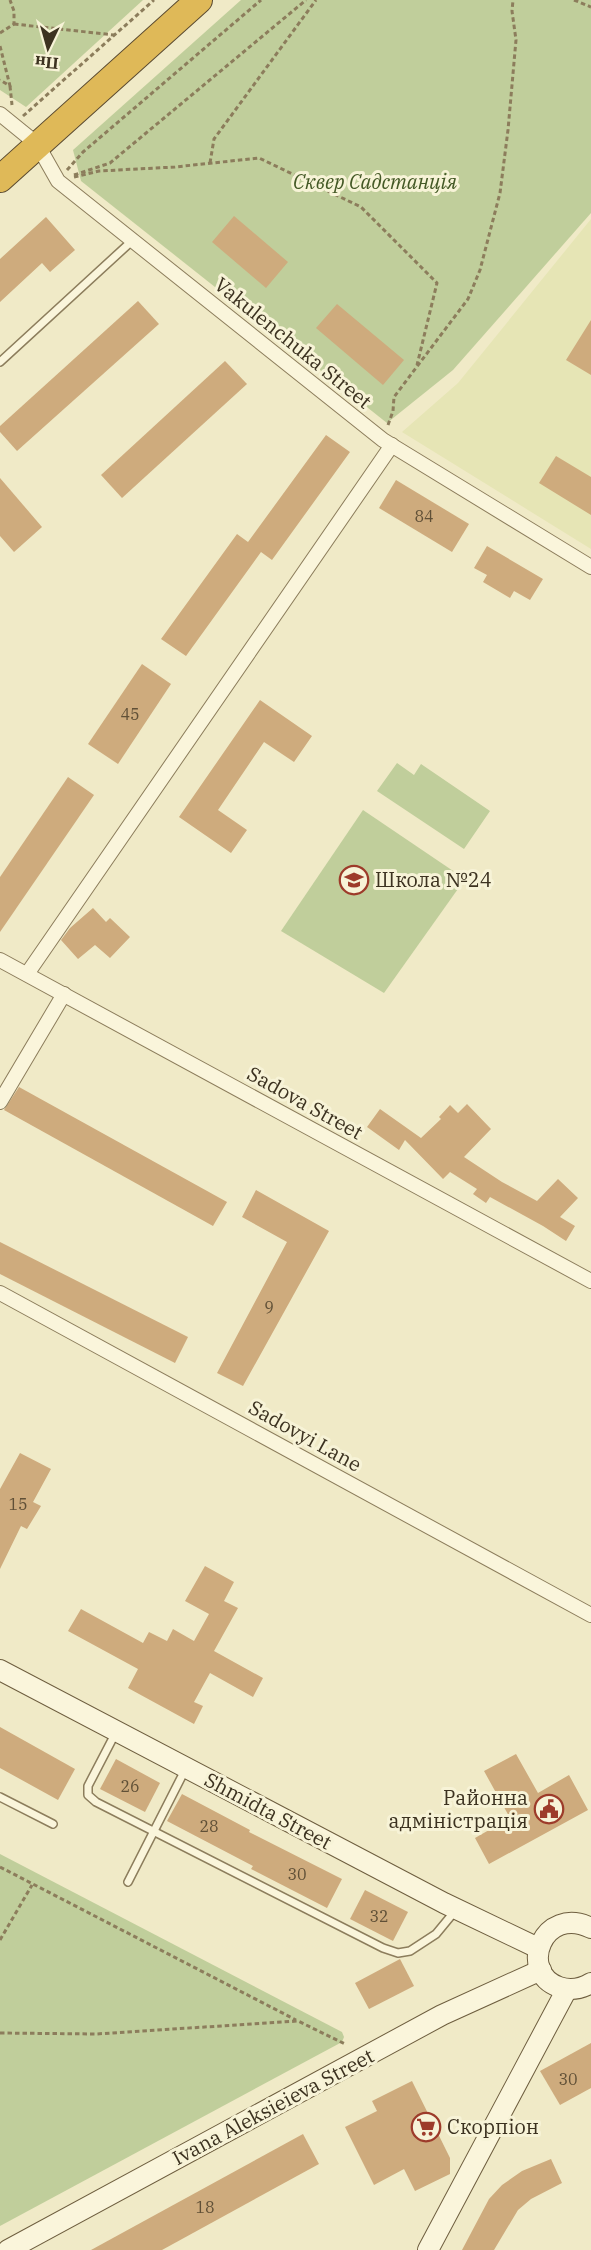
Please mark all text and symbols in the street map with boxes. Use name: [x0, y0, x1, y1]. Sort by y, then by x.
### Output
north arrow: [18, 18, 78, 78]
text: Пн: [34, 52, 59, 74]
park label: Сквер Садстанція: [293, 168, 457, 195]
street label: Vakulenchuka Street: [209, 271, 378, 414]
house number: 84: [414, 506, 434, 526]
house number: 45: [120, 704, 140, 724]
school or university icon: Школа №24: [338, 864, 370, 896]
place label: Школа №24: [375, 866, 492, 893]
street label: Sadova Street: [243, 1060, 368, 1145]
house number: 9: [264, 1297, 274, 1317]
street label: Sadovyi Lane: [244, 1393, 366, 1478]
house number: 15: [8, 1494, 28, 1514]
street label: Shmidta Street: [200, 1766, 337, 1855]
house number: 26: [120, 1776, 140, 1796]
place label: Районна адміністрація: [388, 1784, 528, 1834]
public building icon: Районна адміністрація: [533, 1793, 565, 1825]
house number: 28: [199, 1816, 219, 1836]
house number: 30: [287, 1864, 307, 1884]
house number: 32: [369, 1906, 389, 1926]
street label: Ivana Aleksieieva Street: [167, 2042, 378, 2171]
house number: 30: [558, 2069, 578, 2089]
supermarket icon: Скорпіон: [410, 2111, 442, 2143]
place label: Скорпіон: [447, 2113, 539, 2140]
house number: 18: [195, 2197, 215, 2217]

